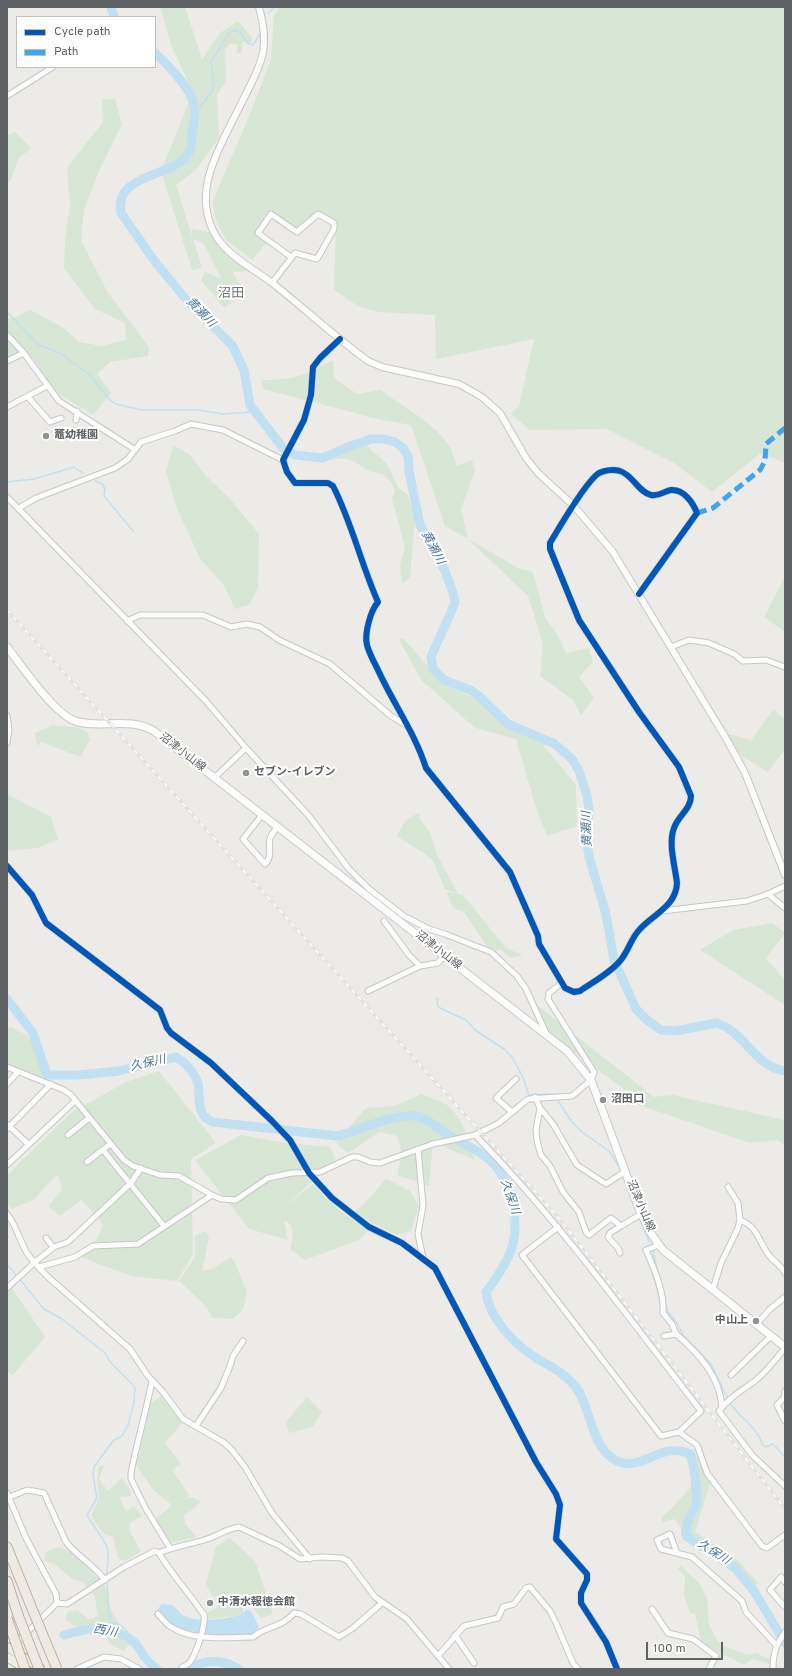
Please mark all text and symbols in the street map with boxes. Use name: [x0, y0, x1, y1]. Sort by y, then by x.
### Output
legend: [16, 16, 156, 68]
text: Cycle path: [54, 24, 111, 40]
text: Path: [54, 44, 79, 60]
district label: 沼田: [218, 286, 244, 302]
water label: 黄瀬川: [182, 295, 218, 331]
place label: 竈幼稚園: [54, 429, 98, 443]
marker: 竈幼稚園: [41, 431, 51, 441]
water label: 黄瀬川: [417, 529, 447, 567]
street label: 沼津小山線: [156, 731, 208, 775]
place label: セブン-イレブン: [254, 766, 336, 780]
marker: セブン-イレブン: [241, 768, 251, 778]
water label: 黄瀬川: [580, 811, 596, 847]
street label: 沼津小山線: [412, 929, 464, 973]
water label: 久保川: [129, 1053, 167, 1075]
place label: 沼田口: [611, 1093, 644, 1107]
marker: 沼田口: [598, 1095, 608, 1105]
water label: 久保川: [496, 1178, 522, 1216]
street label: 沼津小山線: [623, 1178, 657, 1234]
place label: 中山上: [715, 1314, 748, 1328]
marker: 中山上: [751, 1316, 761, 1326]
water label: 久保川: [694, 1537, 732, 1569]
place label: 中清水報徳会館: [218, 1596, 295, 1610]
marker: 中清水報徳会館: [205, 1598, 215, 1608]
water label: 西川: [92, 1623, 118, 1641]
scale bar: [648, 1634, 725, 1660]
text: 100 m: [653, 1641, 686, 1657]

